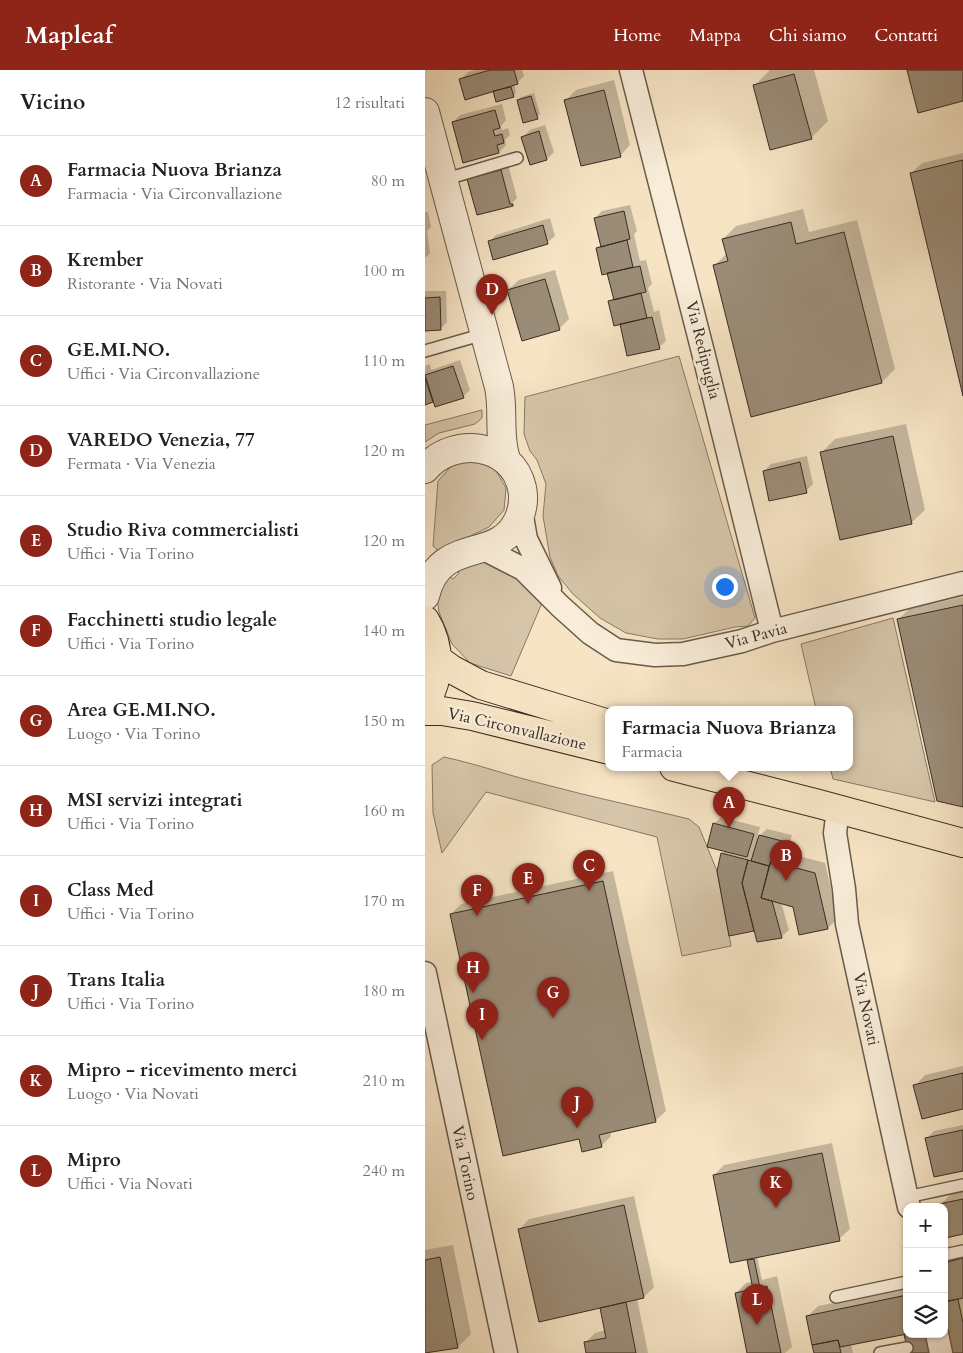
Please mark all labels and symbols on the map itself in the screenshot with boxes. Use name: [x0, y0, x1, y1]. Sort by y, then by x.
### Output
pin: D: [476, 274, 508, 315]
street label: Via Redipuglia: [680, 299, 726, 402]
your location: [712, 574, 738, 600]
street label: Via Pavia: [723, 617, 790, 655]
street label: Via Circonvallazione: [445, 702, 589, 756]
pin: A: [713, 787, 745, 828]
pin: B: [770, 840, 802, 881]
pin: C: [573, 850, 605, 891]
pin: E: [512, 863, 544, 904]
pin: F: [461, 875, 493, 916]
pin: H: [457, 952, 489, 993]
street label: Via Novati: [848, 970, 885, 1048]
pin: G: [537, 977, 569, 1018]
pin: I: [466, 999, 498, 1040]
pin: J: [561, 1087, 593, 1128]
street label: Via Torino: [446, 1124, 484, 1203]
pin: K: [760, 1167, 792, 1208]
pin: L: [741, 1284, 773, 1325]

